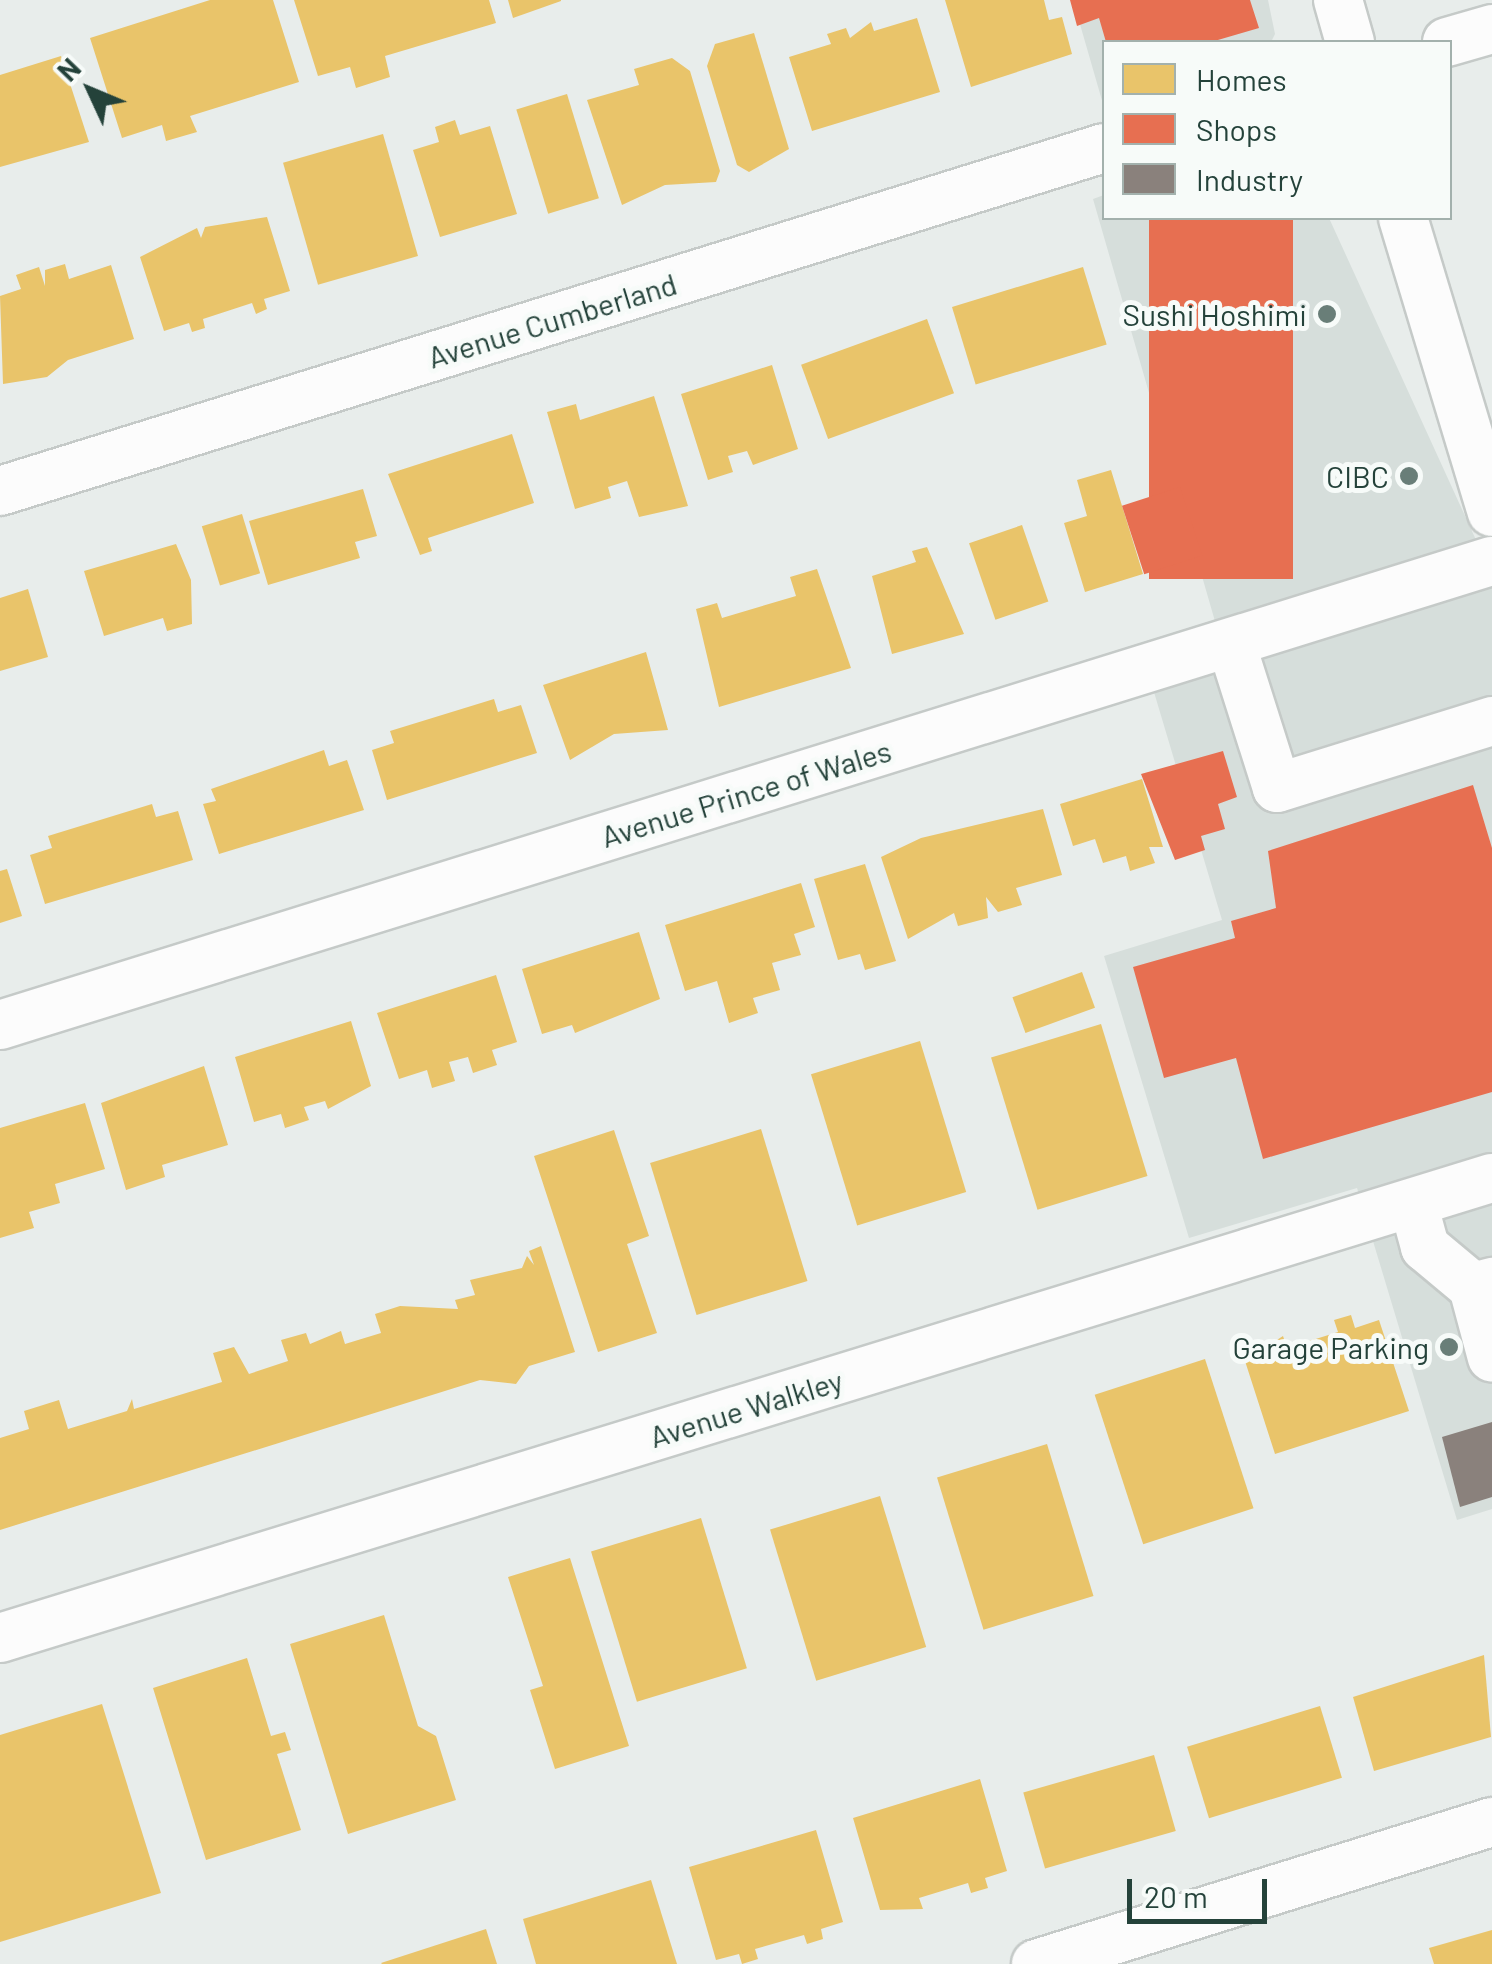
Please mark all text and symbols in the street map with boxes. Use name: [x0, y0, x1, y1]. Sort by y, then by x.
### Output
north arrow: [40, 40, 140, 140]
legend: [1102, 40, 1452, 220]
text: N: [50, 51, 87, 88]
text: Homes: [1196, 61, 1287, 97]
text: Shops: [1196, 111, 1277, 147]
text: Industry: [1196, 161, 1303, 197]
street label: Avenue Cumberland: [423, 265, 681, 375]
place label: Sushi Hoshimi: [1122, 296, 1307, 332]
marker: Sushi Hoshimi: [1316, 303, 1338, 325]
place label: CIBC: [1326, 458, 1389, 494]
marker: CIBC: [1398, 465, 1420, 487]
street label: Avenue Prince of Wales: [597, 732, 895, 854]
place label: Garage Parking: [1232, 1329, 1429, 1365]
marker: Garage Parking: [1438, 1336, 1460, 1358]
street label: Avenue Walkley: [645, 1362, 847, 1454]
scale bar: [1132, 1859, 1272, 1921]
text: 20 m: [1144, 1878, 1208, 1914]

